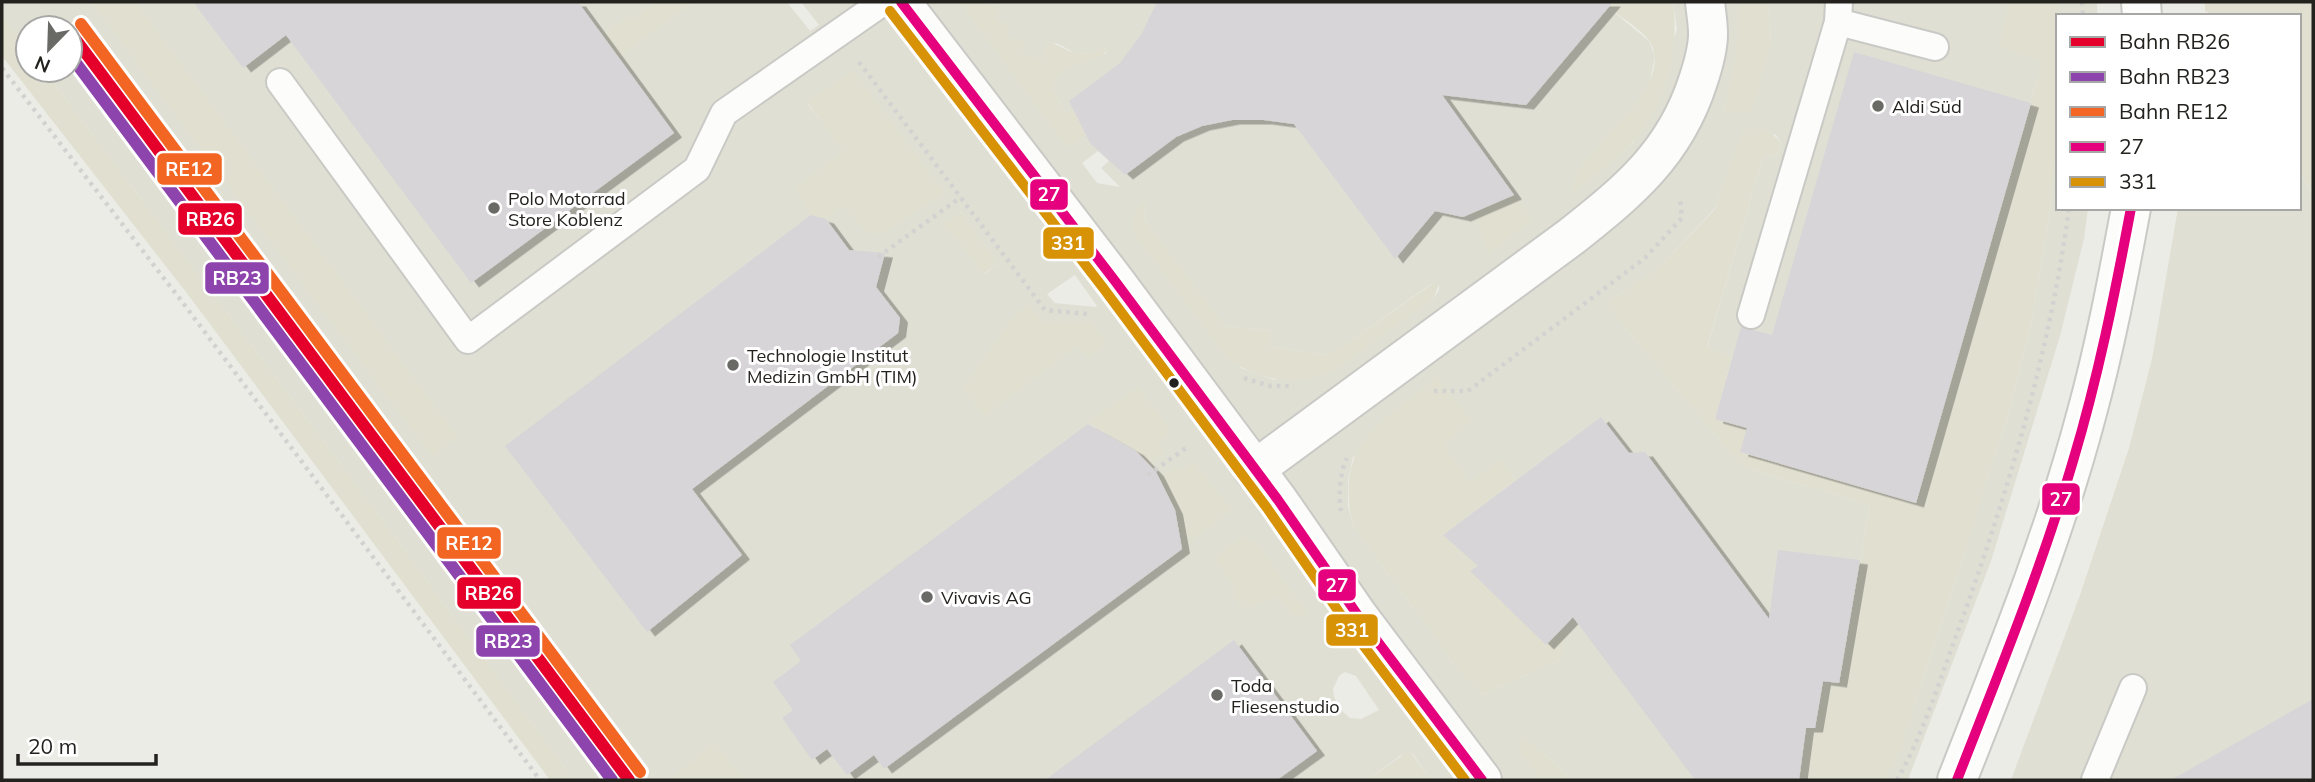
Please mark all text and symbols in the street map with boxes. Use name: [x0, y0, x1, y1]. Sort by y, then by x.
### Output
north arrow: [14, 14, 84, 84]
legend: [2056, 14, 2301, 210]
text: Bahn RB26: [2119, 28, 2230, 54]
text: N: [31, 51, 54, 78]
text: Bahn RB23: [2119, 63, 2230, 89]
place label: Aldi Süd: [1892, 95, 1962, 118]
marker: Aldi Süd: [1870, 98, 1886, 114]
text: Bahn RE12: [2119, 98, 2228, 124]
text: 27: [2119, 133, 2144, 159]
line badge: RE12: [156, 152, 223, 186]
text: RE12: [165, 157, 213, 181]
text: 331: [2119, 168, 2157, 194]
line badge: 27: [1029, 178, 1069, 211]
text: 27: [1038, 182, 1060, 206]
place label: Polo Motorrad Store Koblenz: [508, 187, 626, 231]
marker: Polo Motorrad Store Koblenz: [486, 200, 502, 216]
line badge: RB26: [177, 202, 243, 236]
text: RB26: [185, 207, 235, 231]
line badge: 331: [1042, 226, 1095, 260]
text: 331: [1051, 231, 1085, 255]
line badge: RB23: [204, 261, 270, 295]
text: RB23: [212, 266, 262, 290]
place label: Technologie Institut Medizin GmbH (TIM): [747, 344, 918, 388]
marker: Technologie Institut Medizin GmbH (TIM): [725, 357, 741, 373]
unlabelled marker: [1167, 376, 1181, 390]
line badge: 27: [2041, 482, 2081, 516]
text: 27: [2050, 487, 2072, 511]
line badge: RE12: [436, 526, 502, 560]
text: RE12: [445, 531, 493, 555]
line badge: 27: [1317, 568, 1357, 602]
text: 27: [1326, 573, 1348, 597]
line badge: RB26: [456, 576, 522, 610]
text: RB26: [464, 581, 514, 605]
place label: Vivavis AG: [941, 586, 1032, 609]
marker: Vivavis AG: [919, 589, 935, 605]
line badge: 331: [1325, 613, 1379, 647]
text: 331: [1335, 618, 1369, 642]
line badge: RB23: [475, 624, 541, 658]
text: RB23: [483, 629, 533, 653]
place label: Toda Fliesenstudio: [1231, 674, 1340, 718]
marker: Toda Fliesenstudio: [1209, 687, 1225, 703]
scale bar: [18, 722, 156, 766]
text: 20 m: [28, 733, 77, 759]

